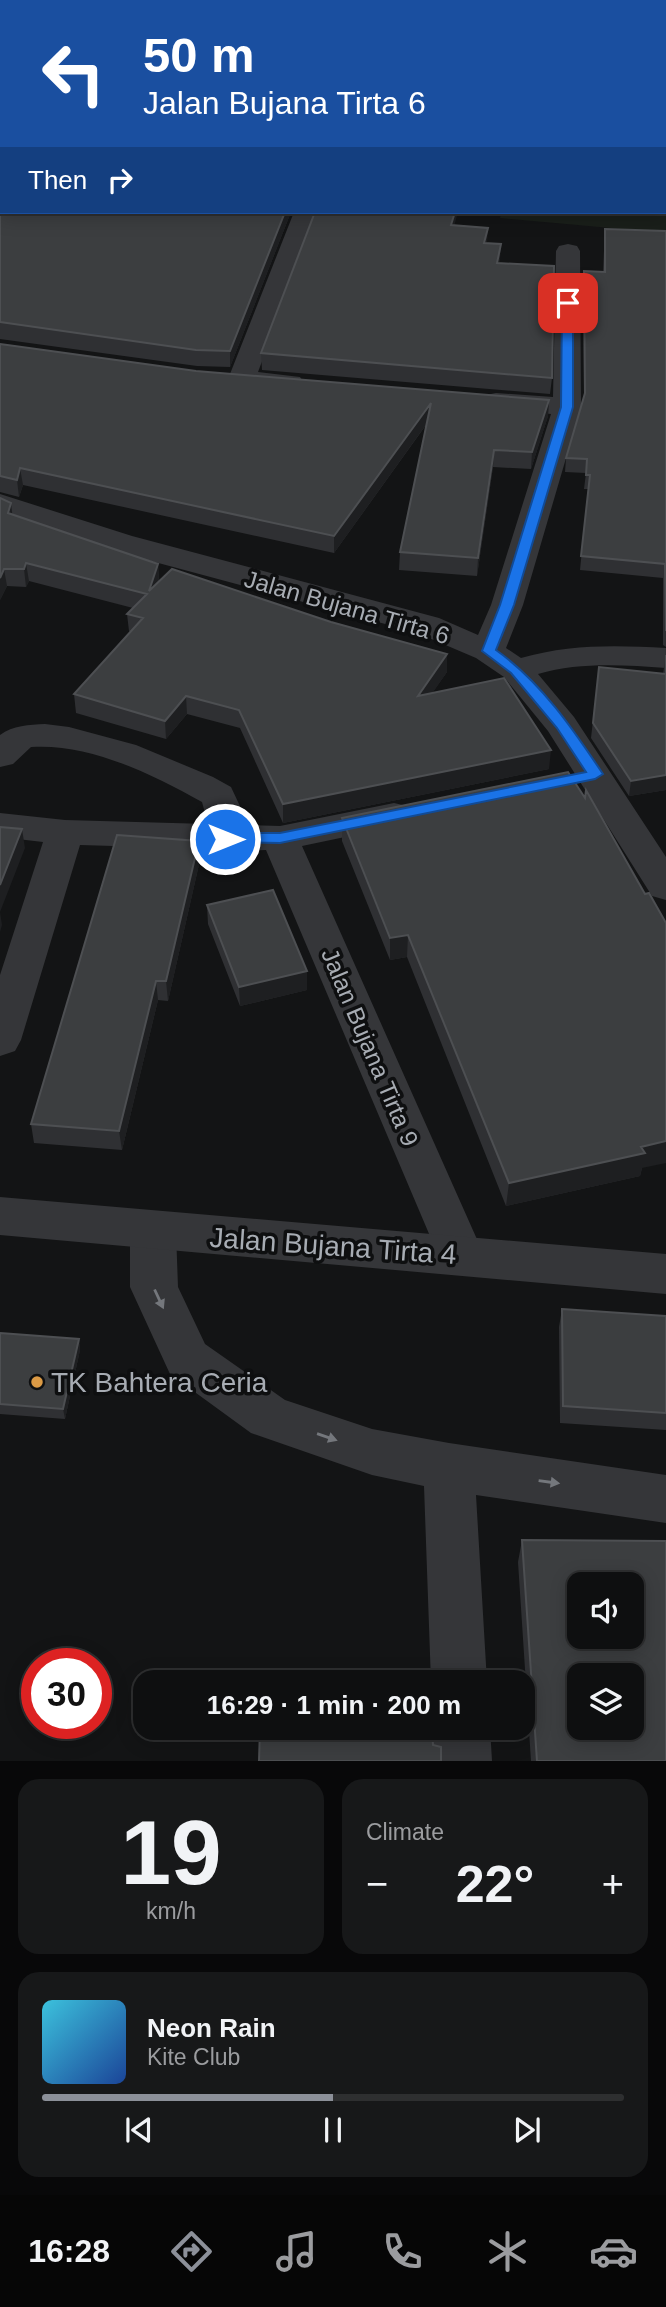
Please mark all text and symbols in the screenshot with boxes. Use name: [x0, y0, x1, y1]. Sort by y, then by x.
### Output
icon: left: [28, 28, 119, 119]
text: 50 m: [143, 28, 255, 82]
text: Jalan Bujana Tirta 6: [143, 85, 426, 121]
icon: right: [101, 161, 139, 199]
text: Then: [28, 165, 87, 195]
pin: [538, 273, 598, 333]
icon: arrive: [549, 284, 587, 322]
street label: Jalan Bujana Tirta 6: [241, 565, 453, 649]
position arrow: [188, 802, 262, 876]
street label: Jalan Bujana Tirta 9: [316, 944, 424, 1150]
street label: Jalan Bujana Tirta 4: [208, 1222, 458, 1270]
one-way arrow: [154, 1289, 165, 1309]
place label: TK Bahtera Ceria: [51, 1367, 268, 1398]
marker: TK Bahtera Ceria: [29, 1374, 45, 1390]
one-way arrow: [316, 1432, 337, 1443]
one-way arrow: [538, 1476, 560, 1487]
map controls: [567, 1572, 644, 1740]
button: sound: [567, 1572, 644, 1649]
speed limit sign: 30: [21, 1648, 112, 1739]
button: layers: [567, 1663, 644, 1740]
text: 16:29 · 1 min · 200 m: [207, 1690, 461, 1720]
text: 19: [120, 1802, 222, 1903]
text: Climate: [366, 1819, 444, 1845]
text: 22°: [456, 1855, 534, 1913]
text: −: [366, 1863, 388, 1905]
text: +: [602, 1863, 624, 1905]
text: km/h: [146, 1898, 196, 1924]
text: Neon Rain: [147, 2013, 276, 2043]
text: Kite Club: [147, 2044, 240, 2070]
icon: previous: [120, 2111, 158, 2149]
icon: pause: [314, 2111, 352, 2149]
icon: next: [508, 2111, 546, 2149]
icon: directions: [167, 2227, 216, 2276]
icon: music: [272, 2227, 321, 2276]
icon: phone: [378, 2227, 427, 2276]
icon: climate: [483, 2227, 532, 2276]
icon: car: [589, 2227, 638, 2276]
text: 16:28: [28, 2233, 110, 2269]

